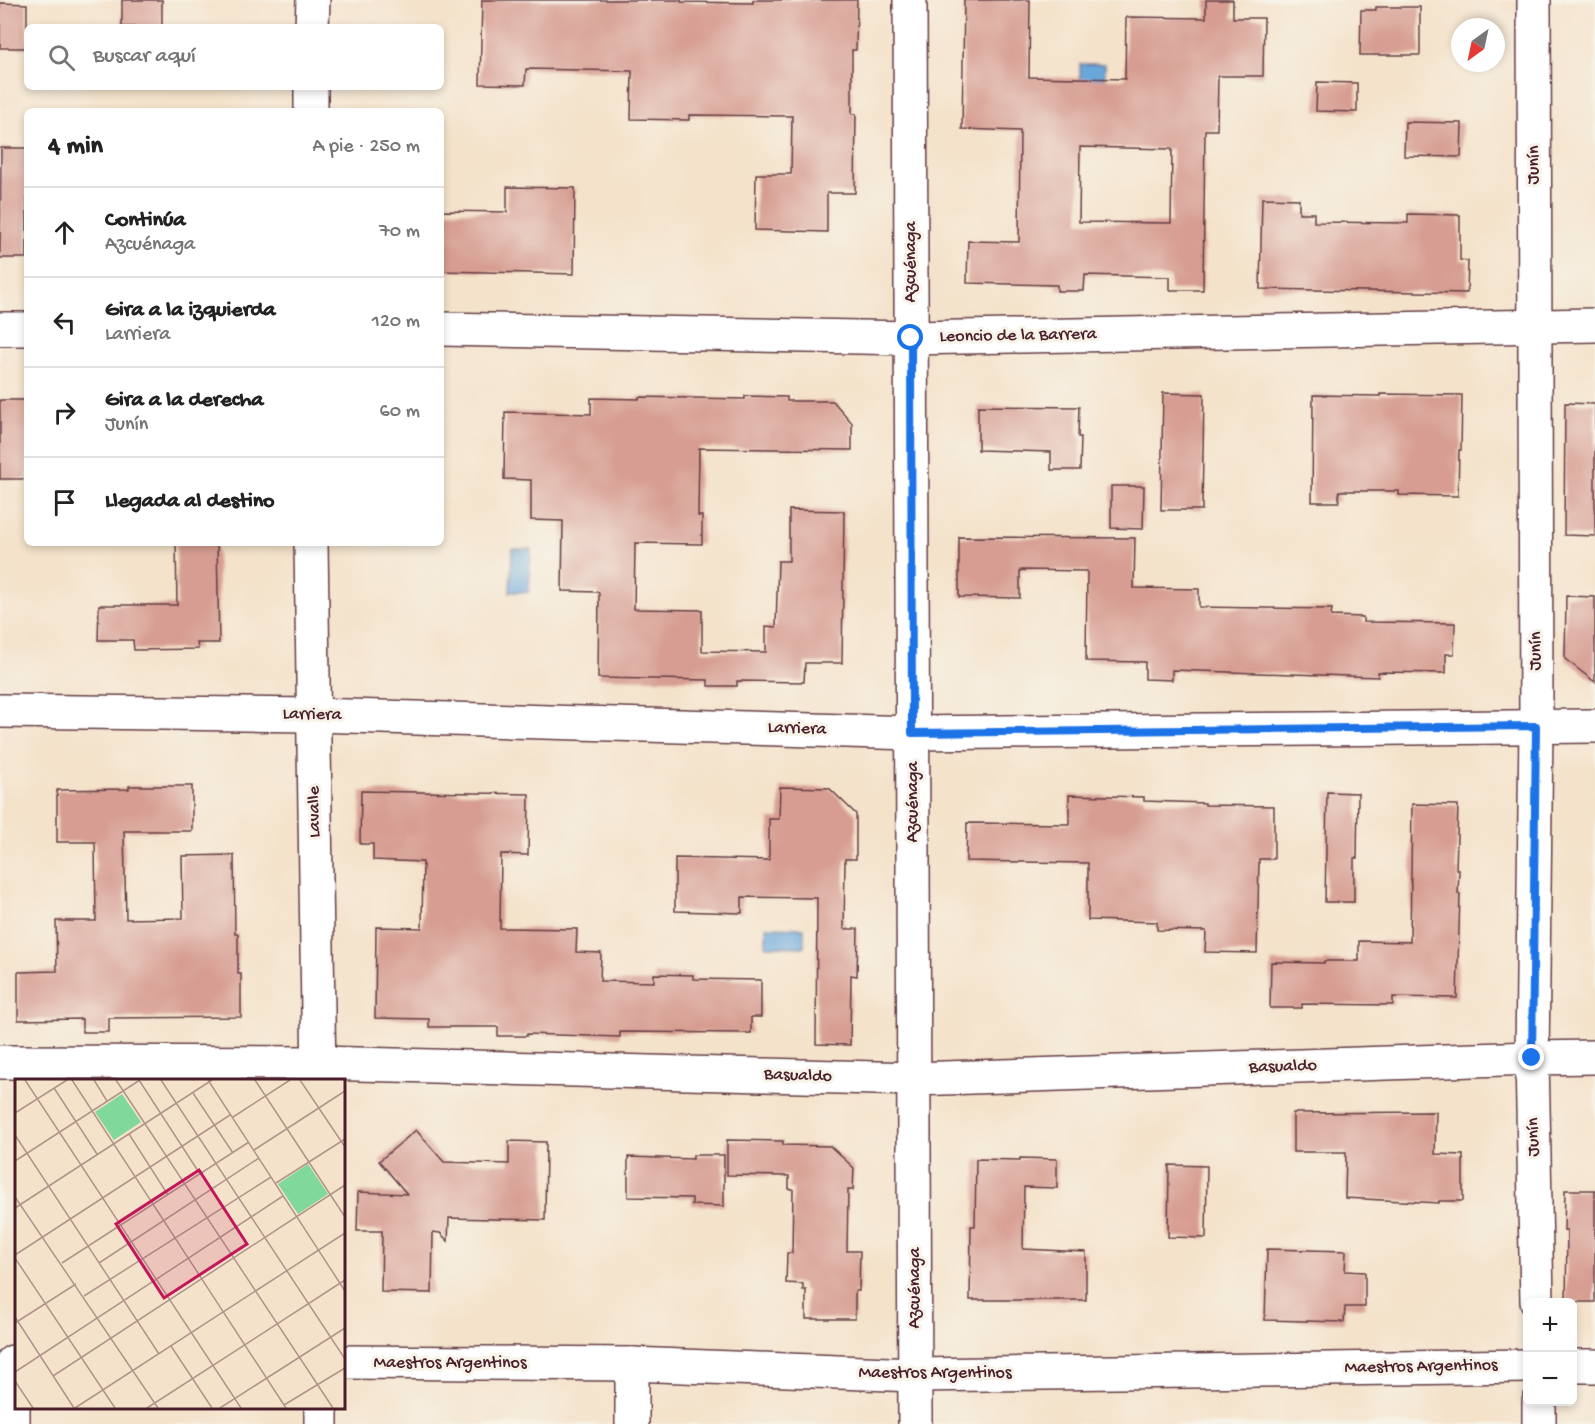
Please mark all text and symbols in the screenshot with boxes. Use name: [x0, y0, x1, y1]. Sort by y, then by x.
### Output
north arrow: [1451, 18, 1505, 72]
search box: [24, 24, 444, 90]
icon: search: [45, 41, 78, 74]
text: Buscar aquí: [93, 44, 196, 70]
text: 4 min: [48, 132, 103, 163]
text: A pie · 250 m: [313, 136, 420, 159]
street label: Junín: [1524, 145, 1545, 185]
text: Continúa: [105, 208, 186, 234]
icon: ahead: [48, 216, 81, 249]
street label: Azcuénaga: [901, 220, 922, 303]
text: 70 m: [379, 221, 420, 244]
text: Azcuénaga: [105, 234, 195, 257]
text: Gira a la izquierda: [105, 298, 276, 324]
icon: left: [48, 306, 81, 339]
text: 120 m: [372, 311, 420, 334]
text: Larriera: [105, 324, 170, 347]
route start: [897, 324, 923, 350]
street label: Leoncio de la Barrera: [939, 324, 1098, 348]
text: Gira a la derecha: [105, 388, 263, 414]
icon: right: [48, 396, 81, 429]
text: 60 m: [380, 401, 420, 424]
text: Junín: [105, 414, 148, 437]
icon: arrive: [48, 486, 81, 519]
text: Llegada al destino: [105, 489, 275, 515]
street label: Junín: [1526, 631, 1547, 671]
street label: Larriera: [282, 704, 343, 726]
street label: Larriera: [767, 717, 828, 741]
street label: Azcuénaga: [903, 760, 924, 843]
street label: Lavalle: [304, 785, 326, 838]
route end: [1518, 1044, 1544, 1070]
street label: Basualdo: [1248, 1055, 1317, 1079]
street label: Basualdo: [763, 1064, 832, 1088]
inset map: [15, 1079, 345, 1409]
street label: Junín: [1523, 1117, 1545, 1157]
street label: Azcuénaga: [905, 1246, 926, 1329]
map controls: [1523, 1298, 1577, 1406]
button: +: [1523, 1298, 1577, 1352]
button: −: [1523, 1352, 1577, 1406]
street label: Maestros Argentinos: [373, 1353, 528, 1374]
street label: Maestros Argentinos: [1344, 1355, 1499, 1379]
street label: Maestros Argentinos: [858, 1363, 1013, 1384]

